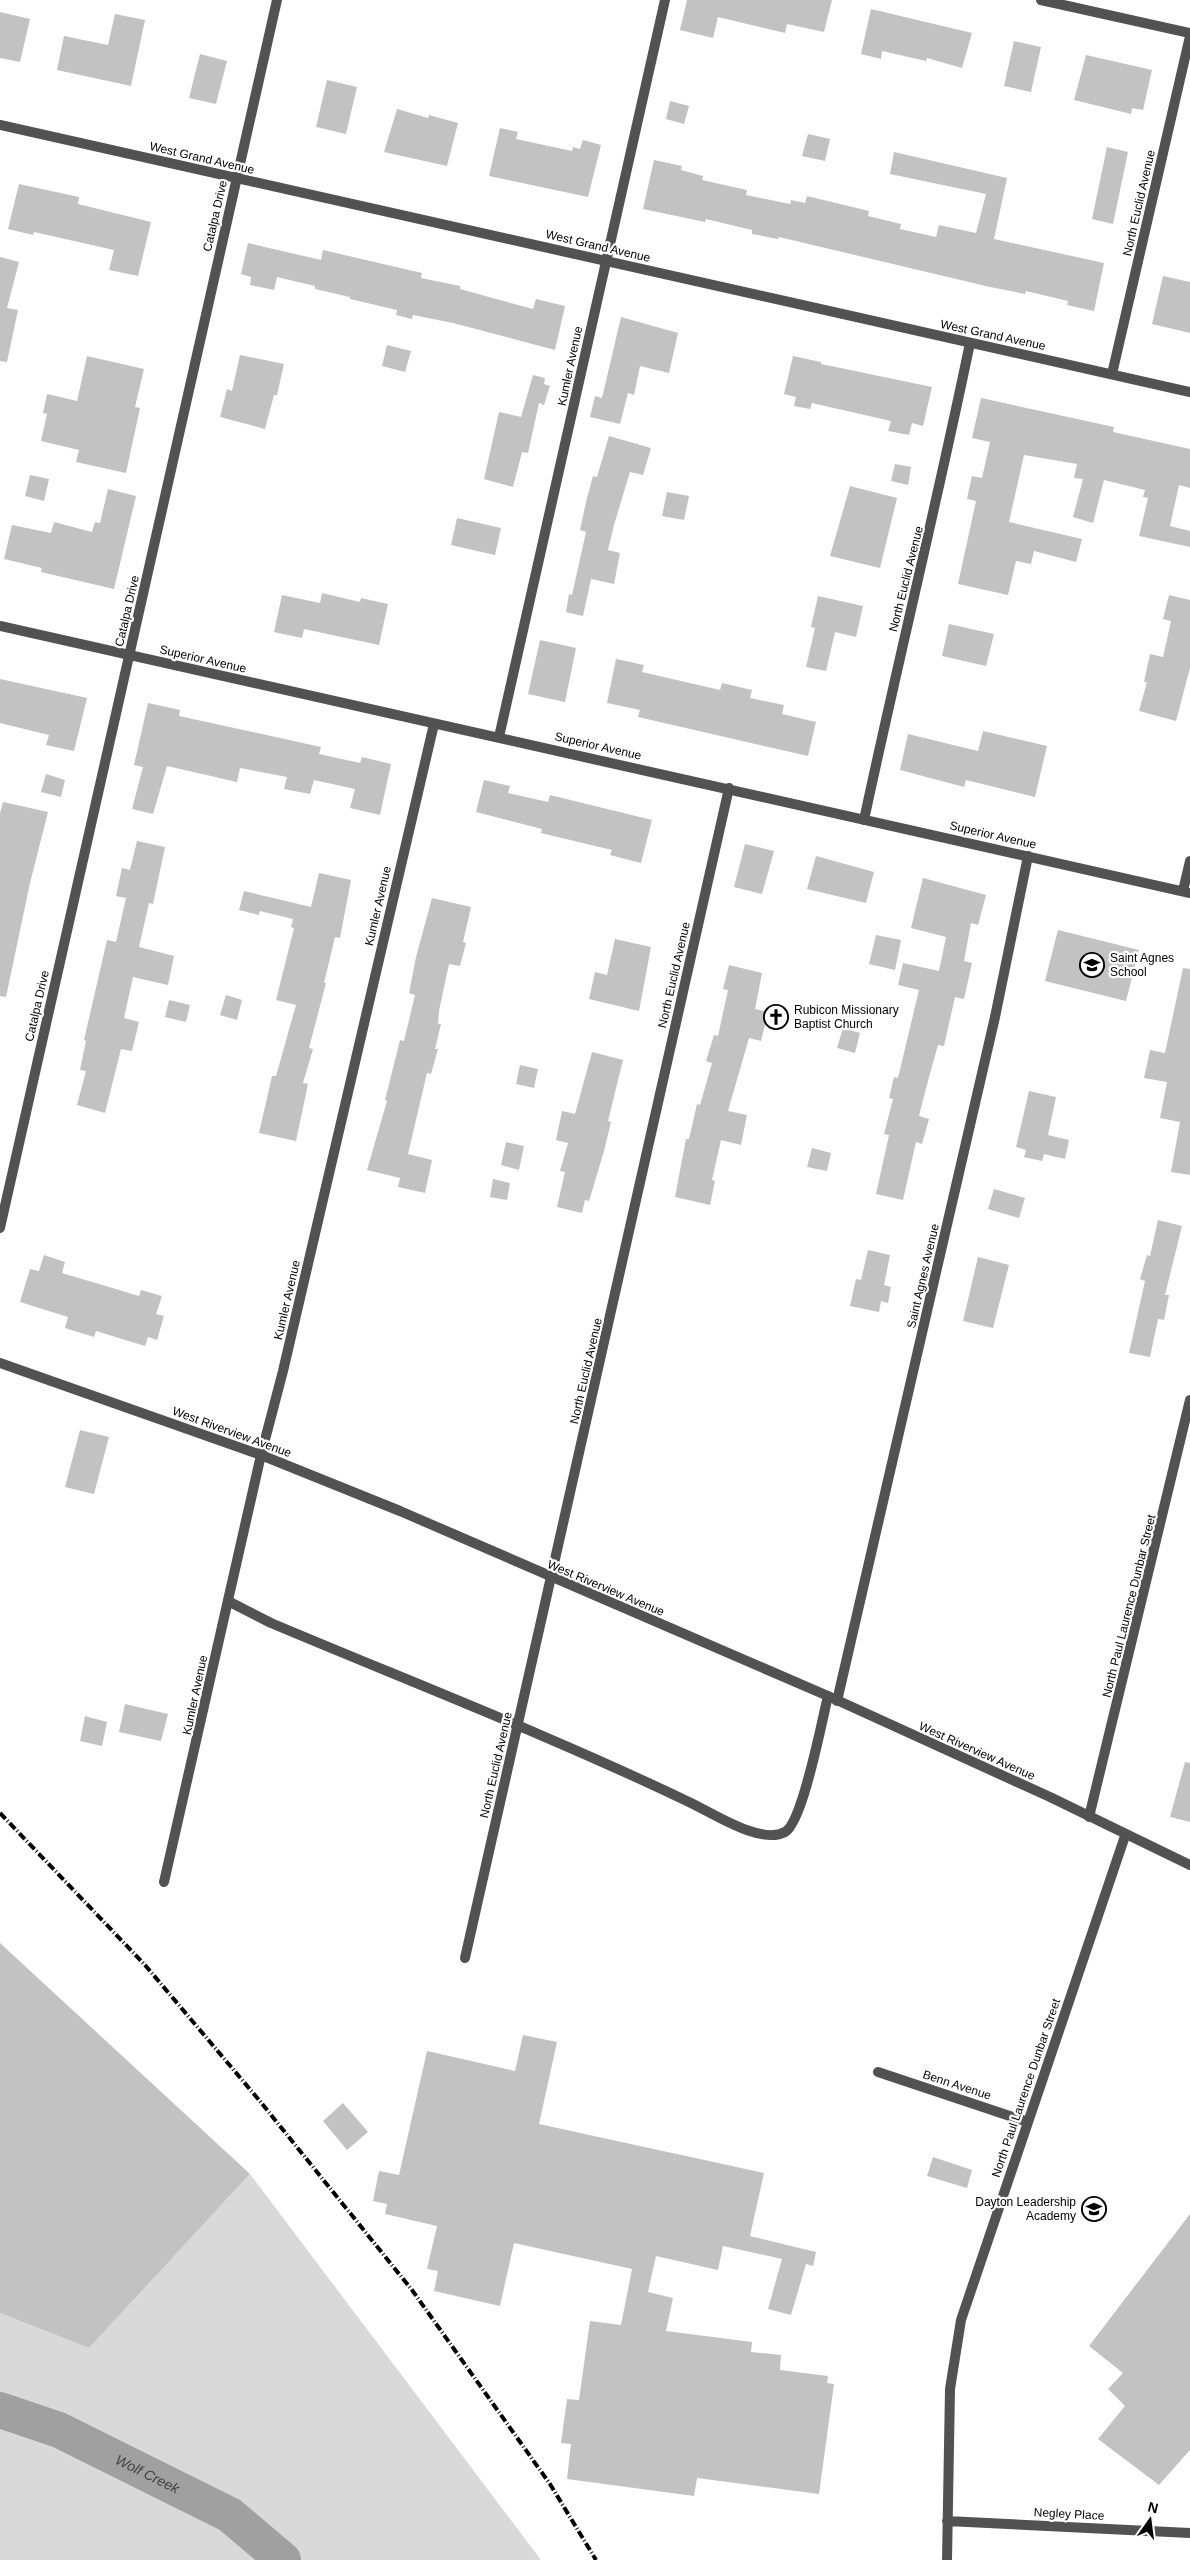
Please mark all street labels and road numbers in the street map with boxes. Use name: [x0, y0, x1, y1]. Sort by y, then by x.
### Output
street label: West Grand Avenue: [148, 139, 256, 177]
street label: North Euclid Avenue: [1120, 148, 1158, 257]
street label: Catalpa Drive: [200, 179, 230, 253]
street label: West Grand Avenue: [544, 227, 652, 265]
street label: West Grand Avenue: [939, 317, 1047, 353]
street label: Kumler Avenue: [555, 325, 585, 407]
street label: North Euclid Avenue: [886, 524, 926, 633]
street label: Catalpa Drive: [112, 574, 142, 648]
street label: Superior Avenue: [158, 642, 248, 676]
street label: Superior Avenue: [553, 729, 643, 763]
street label: Superior Avenue: [948, 818, 1038, 852]
street label: Kumler Avenue: [362, 865, 394, 947]
street label: North Euclid Avenue: [655, 920, 693, 1029]
street label: Catalpa Drive: [22, 969, 52, 1043]
street label: Saint Agnes Avenue: [904, 1222, 942, 1330]
street label: Kumler Avenue: [271, 1259, 303, 1341]
street label: North Euclid Avenue: [567, 1316, 605, 1425]
street label: West Riverview Avenue: [171, 1404, 294, 1460]
street label: North Paul Laurence Dunbar Street: [1099, 1512, 1159, 1699]
street label: West Riverview Avenue: [545, 1557, 667, 1619]
street label: Kumler Avenue: [180, 1654, 210, 1736]
street label: North Euclid Avenue: [477, 1710, 515, 1819]
street label: West Riverview Avenue: [917, 1719, 1038, 1783]
street label: North Paul Laurence Dunbar Street: [989, 1996, 1063, 2179]
street label: Benn Avenue: [921, 2067, 993, 2103]
street label: Negley Place: [1033, 2505, 1105, 2523]

